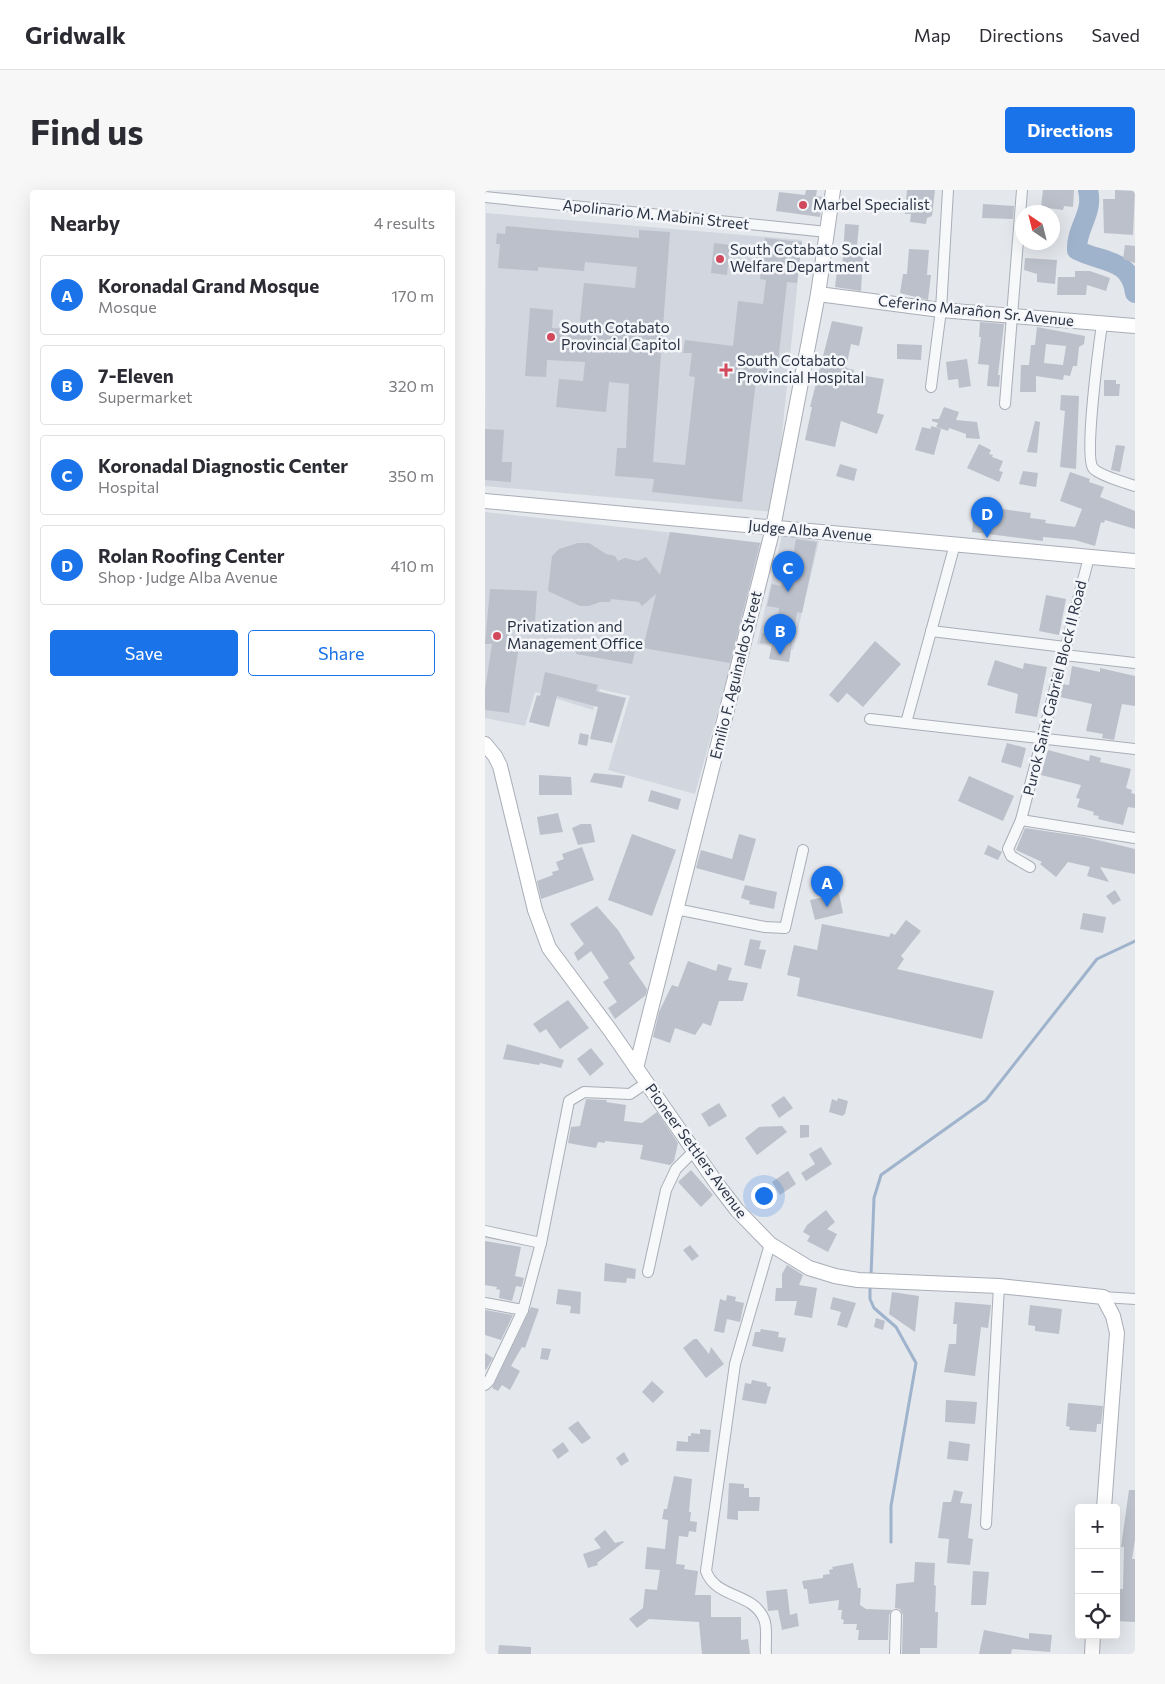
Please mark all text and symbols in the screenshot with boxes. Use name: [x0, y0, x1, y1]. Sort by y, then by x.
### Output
text: Gridwalk: [25, 20, 126, 49]
text: Map: [914, 24, 951, 46]
text: Directions: [979, 24, 1063, 46]
text: Saved: [1091, 24, 1140, 46]
button: Directions: [1005, 107, 1135, 153]
text: Find us: [30, 109, 144, 152]
street label: Apolinario M. Mabini Street: [562, 195, 750, 233]
place label: Marbel Specialist: [813, 195, 930, 213]
marker: Marbel Specialist: [797, 199, 809, 211]
north arrow: [1015, 205, 1060, 250]
text: Nearby: [50, 210, 120, 235]
text: 4 results: [374, 213, 435, 232]
place label: South Cotabato Social Welfare Department: [730, 240, 882, 275]
marker: South Cotabato Social Welfare Department: [714, 253, 726, 265]
text: Koronadal Grand Mosque: [98, 274, 319, 297]
text: A: [61, 286, 73, 305]
text: 170 m: [391, 286, 434, 305]
street label: Ceferino Marañon Sr. Avenue: [877, 291, 1075, 329]
text: Mosque: [98, 297, 157, 316]
place label: South Cotabato Provincial Capitol: [561, 318, 680, 353]
marker: South Cotabato Provincial Capitol: [545, 331, 557, 343]
place label: South Cotabato Provincial Hospital: [737, 351, 864, 386]
marker: South Cotabato Provincial Hospital: [719, 363, 733, 377]
text: 7-Eleven: [98, 364, 174, 387]
text: B: [62, 376, 72, 395]
text: 320 m: [389, 376, 434, 395]
text: Supermarket: [98, 387, 193, 406]
text: Koronadal Diagnostic Center: [98, 454, 348, 477]
text: C: [62, 466, 72, 485]
text: 350 m: [388, 466, 434, 485]
text: Hospital: [98, 477, 159, 496]
pin: D: [971, 497, 1003, 538]
street label: Judge Alba Avenue: [748, 516, 873, 544]
text: Rolan Roofing Center: [98, 544, 285, 567]
pin: C: [772, 551, 804, 592]
text: D: [61, 556, 73, 575]
text: 410 m: [391, 556, 434, 575]
text: Shop · Judge Alba Avenue: [98, 567, 278, 586]
street label: Purok Saint Gabriel Block II Road: [1019, 578, 1089, 797]
street label: Emilio F. Aguinaldo Street: [705, 589, 765, 761]
pin: B: [764, 614, 796, 655]
place label: Privatization and Management Office: [507, 617, 643, 652]
button: Save: [50, 630, 238, 676]
button: Share: [248, 630, 435, 676]
marker: Privatization and Management Office: [491, 630, 503, 642]
pin: A: [811, 866, 843, 907]
street label: Pioneer Settlers Avenue: [642, 1080, 752, 1221]
your location: [751, 1183, 777, 1209]
map controls: [1075, 1504, 1120, 1639]
button: +: [1075, 1504, 1120, 1549]
button: −: [1075, 1549, 1120, 1594]
button: locate: [1075, 1594, 1120, 1639]

